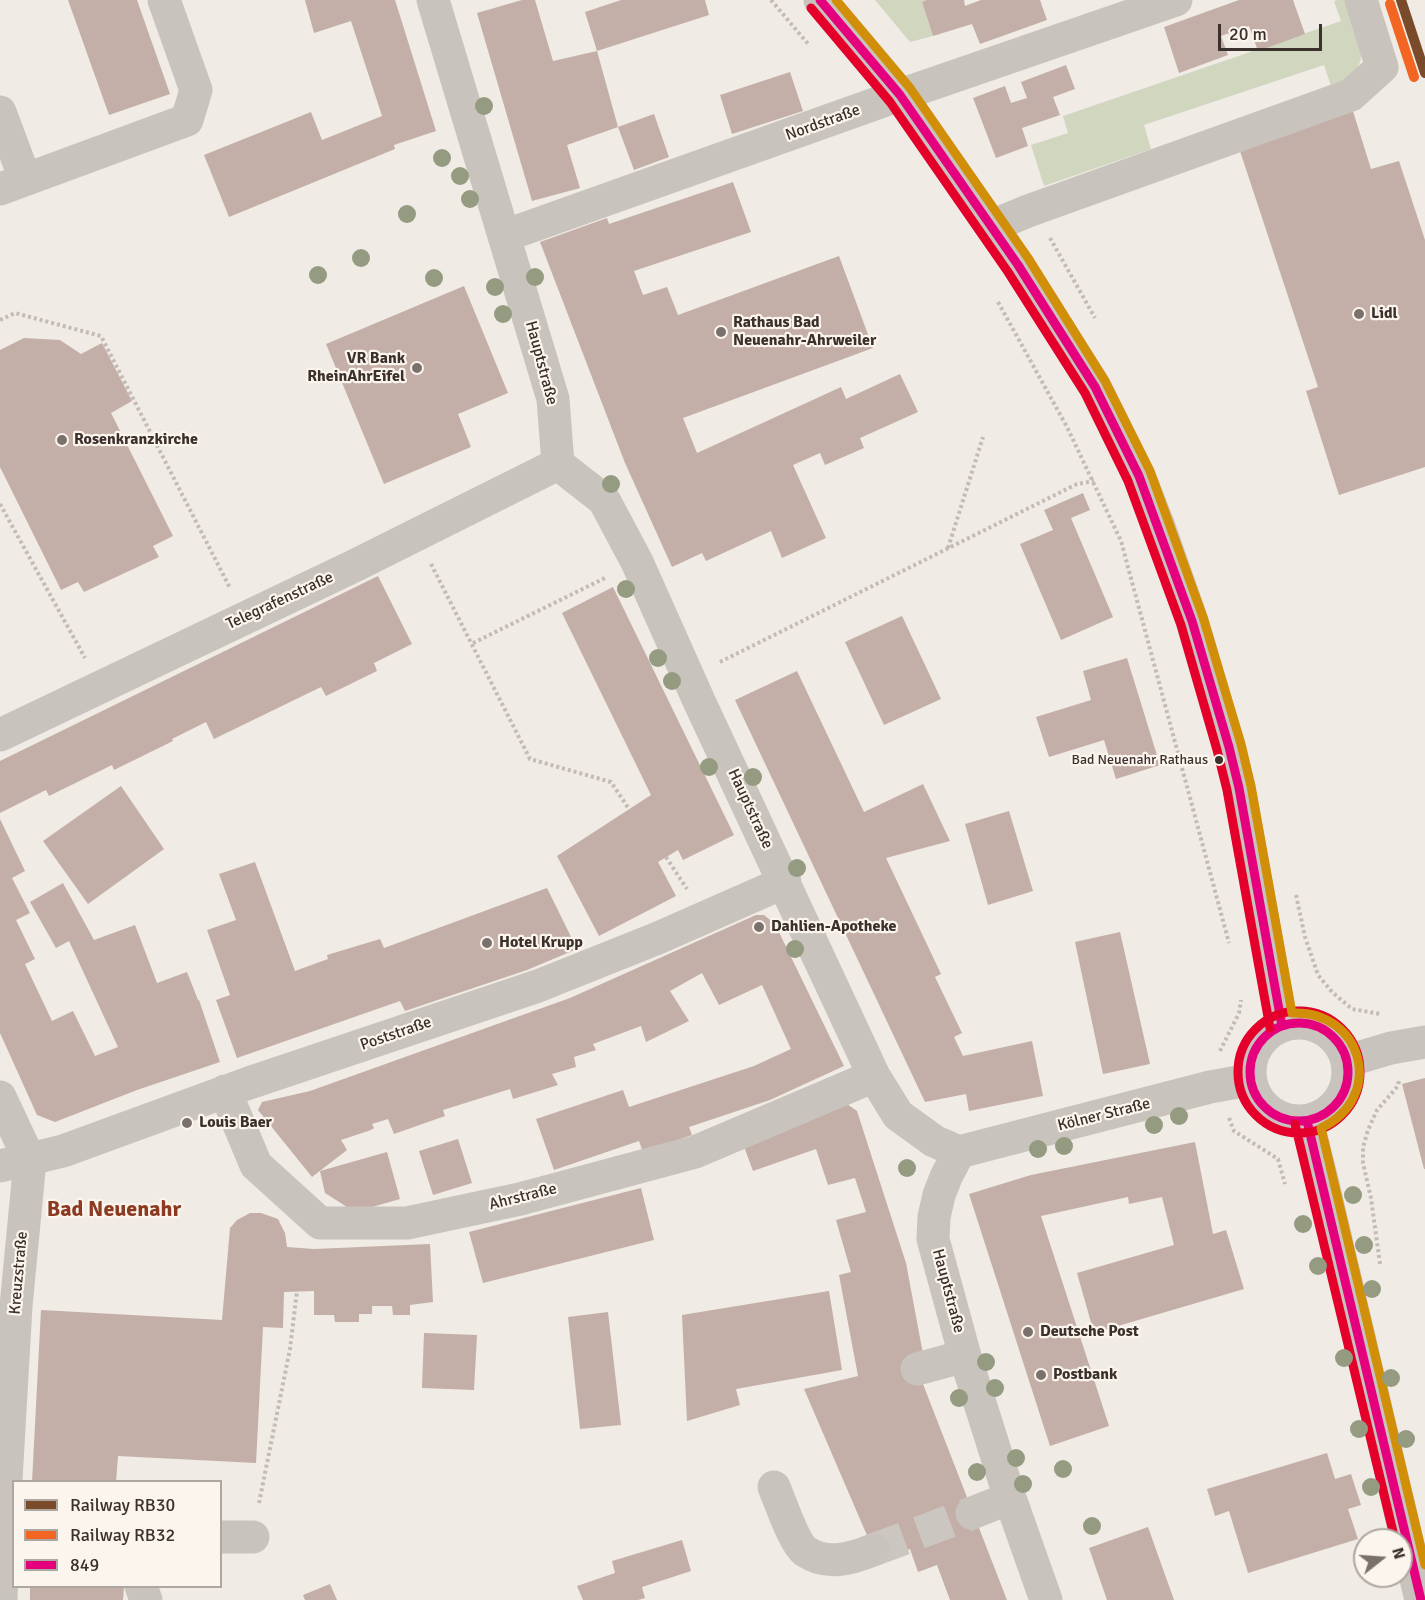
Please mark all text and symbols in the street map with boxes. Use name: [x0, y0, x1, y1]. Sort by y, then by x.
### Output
scale bar: [1221, 12, 1324, 50]
text: 20 m: [1229, 23, 1267, 45]
street label: Nordstraße: [783, 101, 863, 145]
place label: Lidl: [1371, 304, 1398, 324]
marker: Lidl: [1352, 307, 1366, 321]
place label: Rathaus Bad Neuenahr-Ahrweiler: [733, 313, 876, 351]
street label: Hauptstraße: [521, 319, 561, 407]
marker: Rathaus Bad Neuenahr-Ahrweiler: [714, 325, 728, 339]
place label: VR Bank RheinAhrEifel: [307, 349, 405, 387]
marker: VR Bank RheinAhrEifel: [410, 361, 424, 375]
place label: Rosenkranzkirche: [74, 430, 198, 450]
marker: Rosenkranzkirche: [55, 433, 69, 447]
street label: Telegrafenstraße: [223, 568, 337, 634]
place label: Bad Neuenahr Rathaus: [1072, 752, 1208, 768]
marker: Bad Neuenahr Rathaus: [1213, 754, 1225, 766]
street label: Hauptstraße: [723, 766, 777, 852]
place label: Dahlien-Apotheke: [771, 917, 897, 937]
marker: Dahlien-Apotheke: [752, 920, 766, 934]
place label: Hotel Krupp: [499, 933, 583, 953]
marker: Hotel Krupp: [480, 936, 494, 950]
street label: Poststraße: [358, 1013, 434, 1055]
street label: Kölner Straße: [1056, 1094, 1152, 1136]
place label: Louis Baer: [199, 1113, 272, 1133]
marker: Louis Baer: [180, 1116, 194, 1130]
street label: Ahrstraße: [487, 1179, 559, 1215]
district label: Bad Neuenahr: [47, 1197, 181, 1223]
street label: Kreuzstraße: [6, 1231, 32, 1315]
street label: Hauptstraße: [928, 1247, 968, 1335]
place label: Deutsche Post: [1040, 1322, 1139, 1342]
marker: Deutsche Post: [1021, 1325, 1035, 1339]
place label: Postbank: [1053, 1365, 1117, 1385]
marker: Postbank: [1034, 1368, 1048, 1382]
legend: [12, 1480, 222, 1588]
text: Railway RB30: [70, 1494, 175, 1516]
text: Railway RB32: [70, 1524, 175, 1546]
north arrow: [1353, 1528, 1413, 1588]
text: N: [1387, 1545, 1409, 1562]
text: 849: [70, 1554, 99, 1576]

